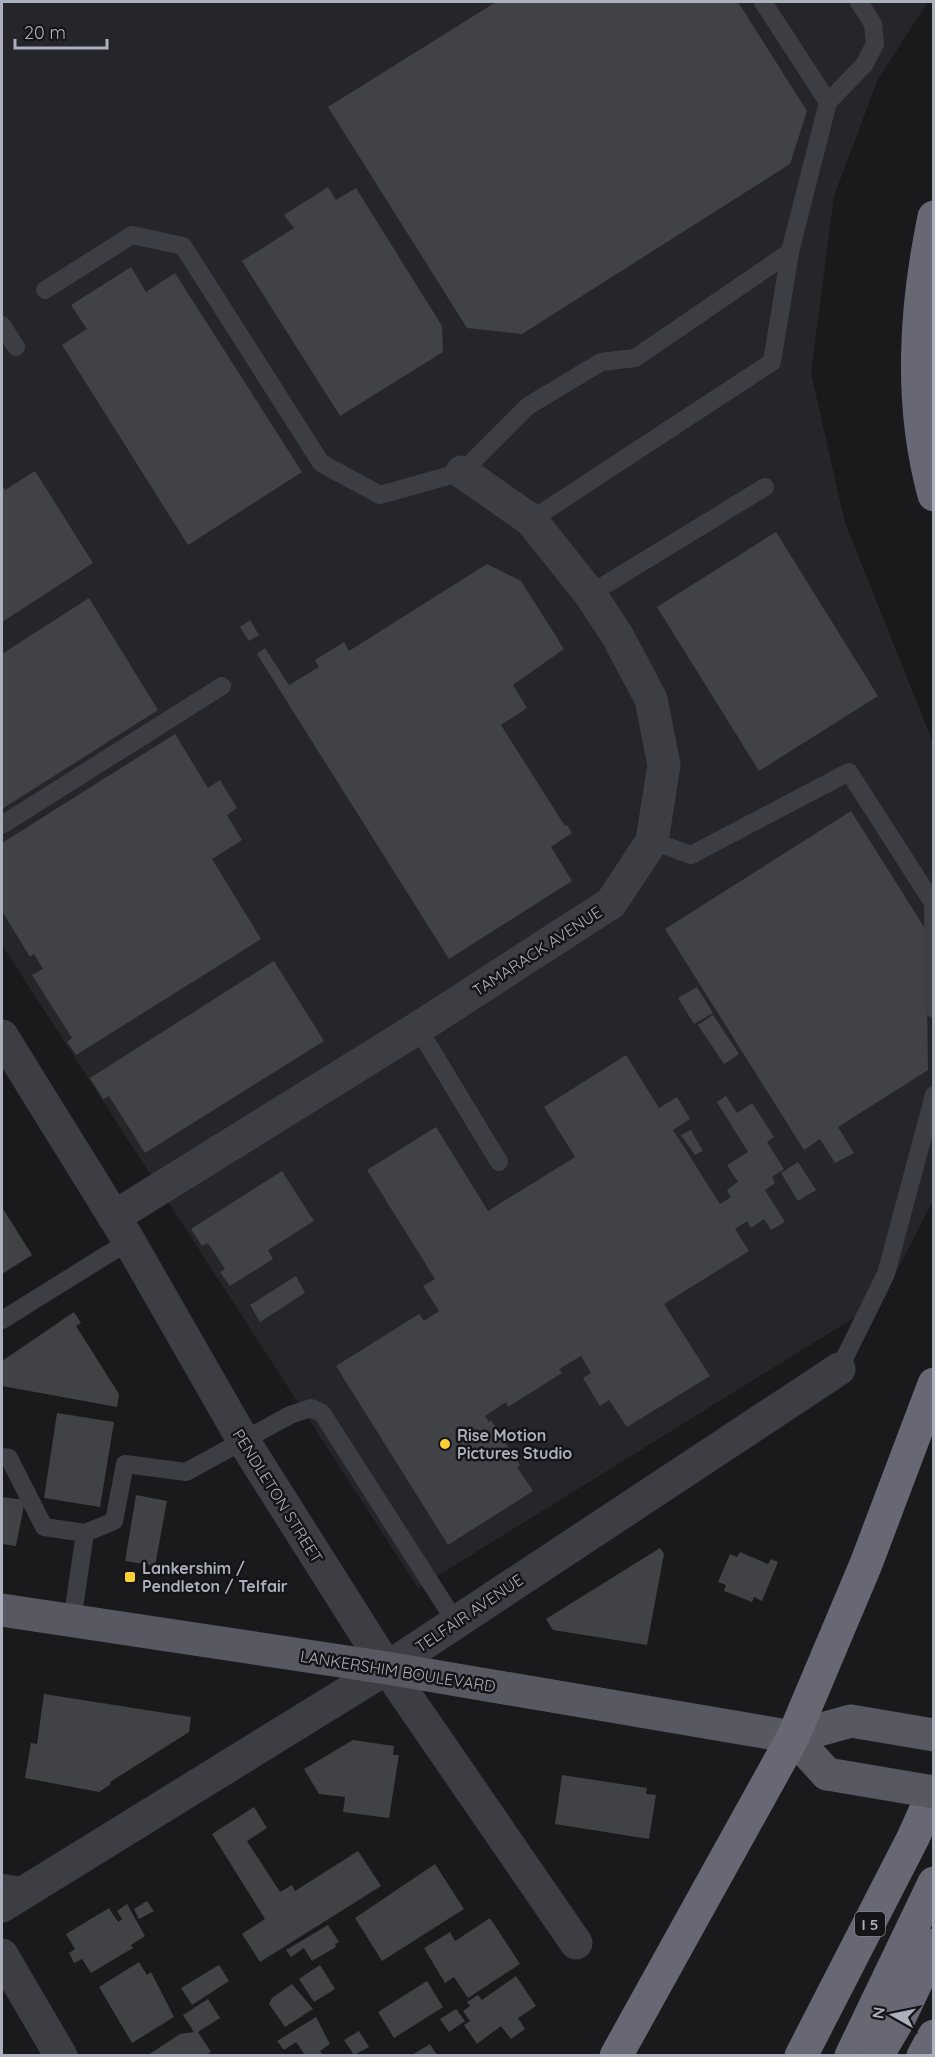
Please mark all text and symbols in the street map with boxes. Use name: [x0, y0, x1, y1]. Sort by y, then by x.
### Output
scale bar: [15, 12, 106, 50]
text: 20 m: [24, 21, 66, 44]
street label: TAMARACK AVENUE: [469, 902, 605, 1000]
street label: PENDLETON STREET: [229, 1425, 328, 1567]
place label: Rise Motion Pictures Studio: [457, 1425, 572, 1463]
marker: Rise Motion Pictures Studio: [438, 1437, 452, 1451]
place label: Lankershim / Pendleton / Telfair: [142, 1558, 288, 1596]
street label: TELFAIR AVENUE: [411, 1569, 527, 1657]
marker: Lankershim / Pendleton / Telfair: [123, 1570, 137, 1584]
street label: LANKERSHIM BOULEVARD: [299, 1646, 497, 1696]
road number: I 5: [855, 1912, 885, 1936]
north arrow: [863, 1985, 923, 2045]
text: N: [867, 2005, 889, 2020]

